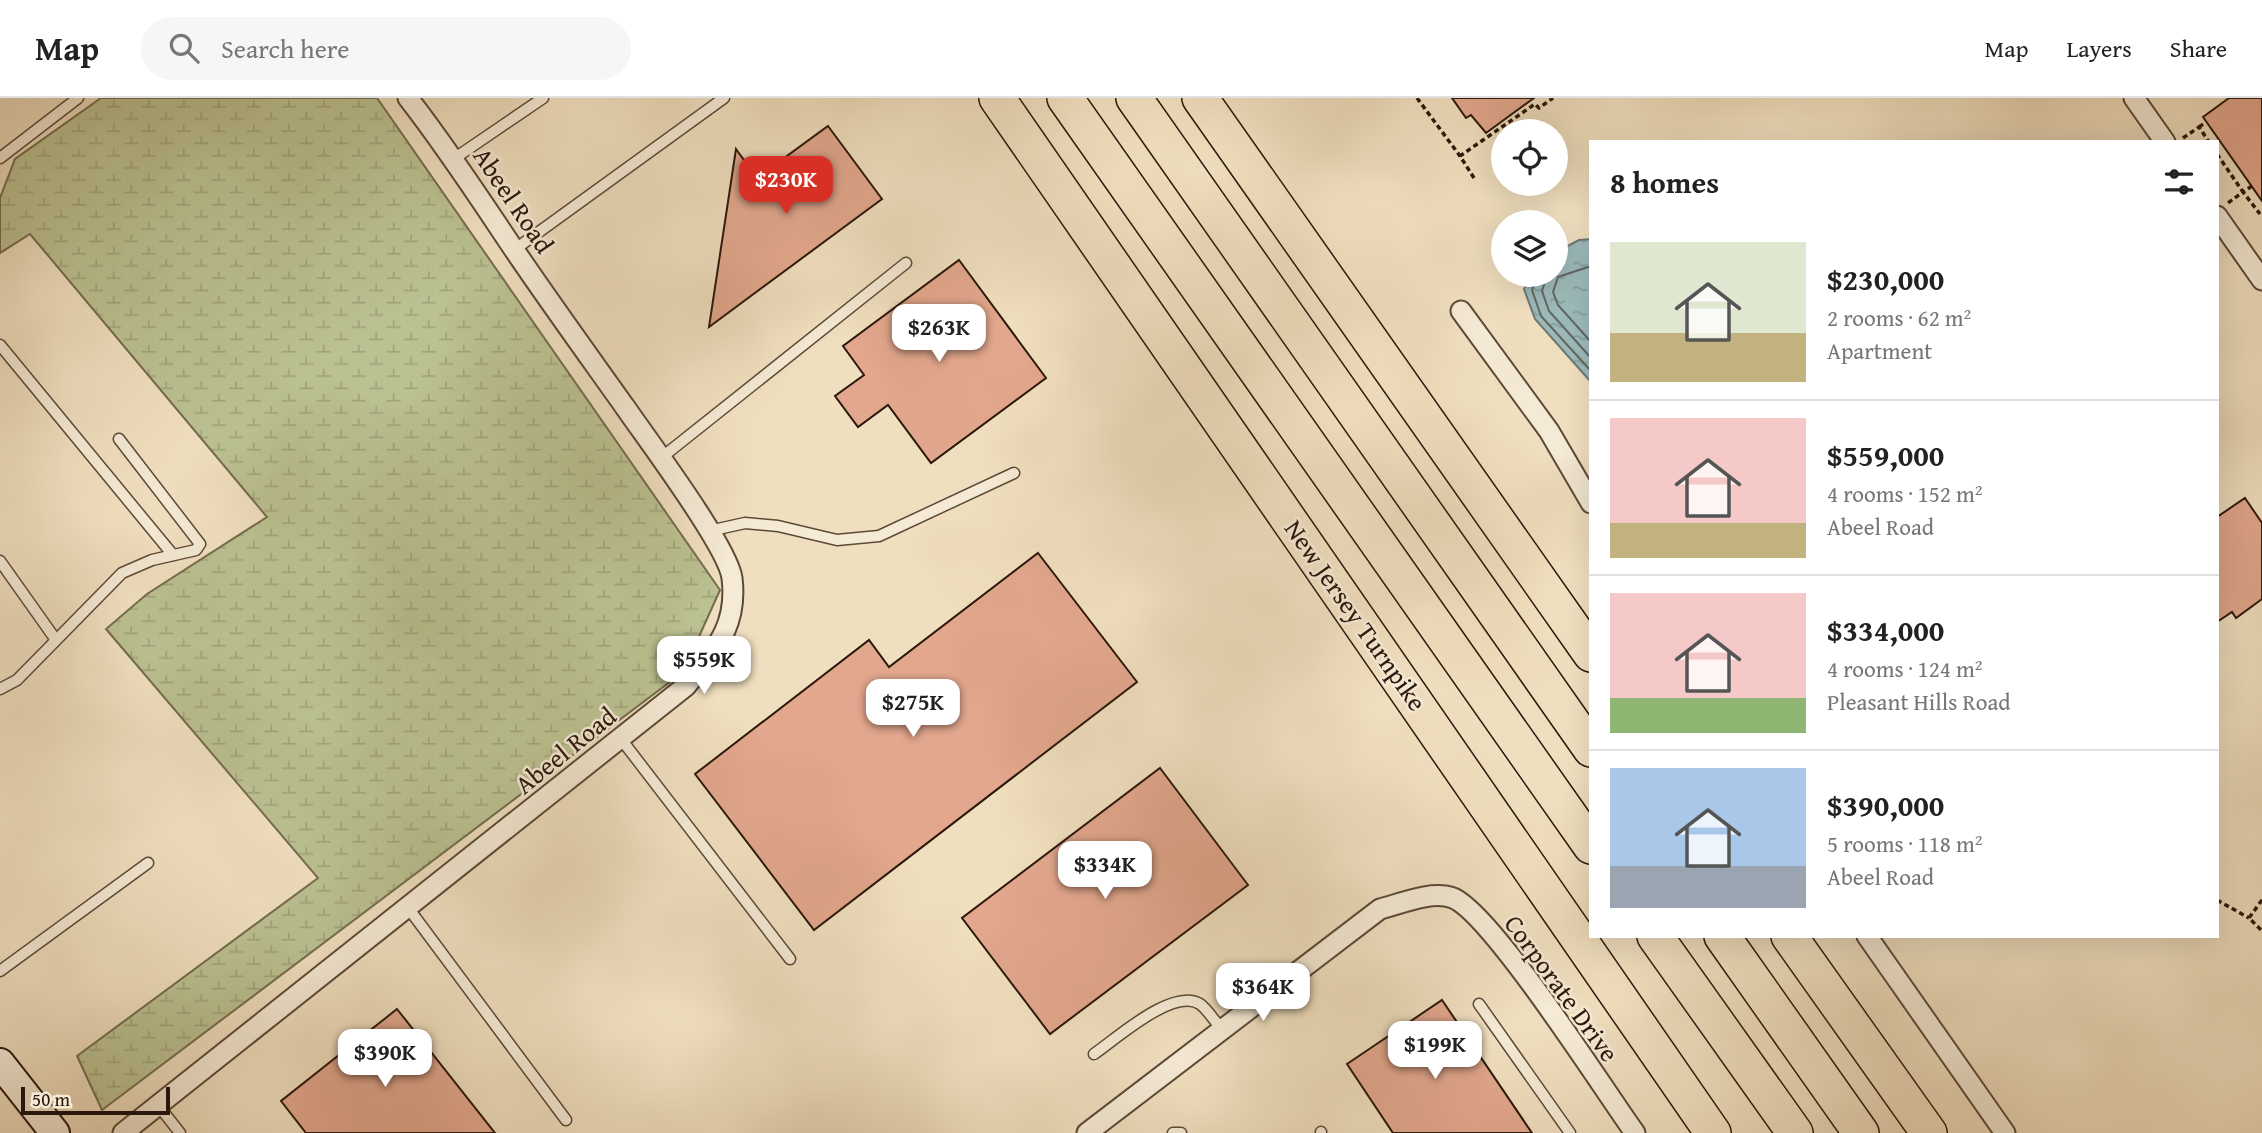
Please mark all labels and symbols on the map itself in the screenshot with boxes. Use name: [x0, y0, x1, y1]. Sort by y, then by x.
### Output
street label: Abeel Road: [464, 139, 564, 261]
pin: $230K: [737, 156, 835, 216]
pin: $263K: [890, 304, 988, 364]
street label: New Jersey Turnpike: [1275, 511, 1437, 719]
pin: $559K: [655, 636, 753, 696]
pin: $275K: [864, 680, 962, 739]
street label: Abeel Road: [506, 697, 624, 803]
pin: $334K: [1056, 842, 1154, 901]
street label: Corporate Drive: [1495, 906, 1629, 1070]
pin: $364K: [1214, 964, 1312, 1023]
pin: $199K: [1386, 1021, 1484, 1081]
pin: $390K: [336, 1030, 434, 1089]
scale bar: [21, 1084, 170, 1116]

